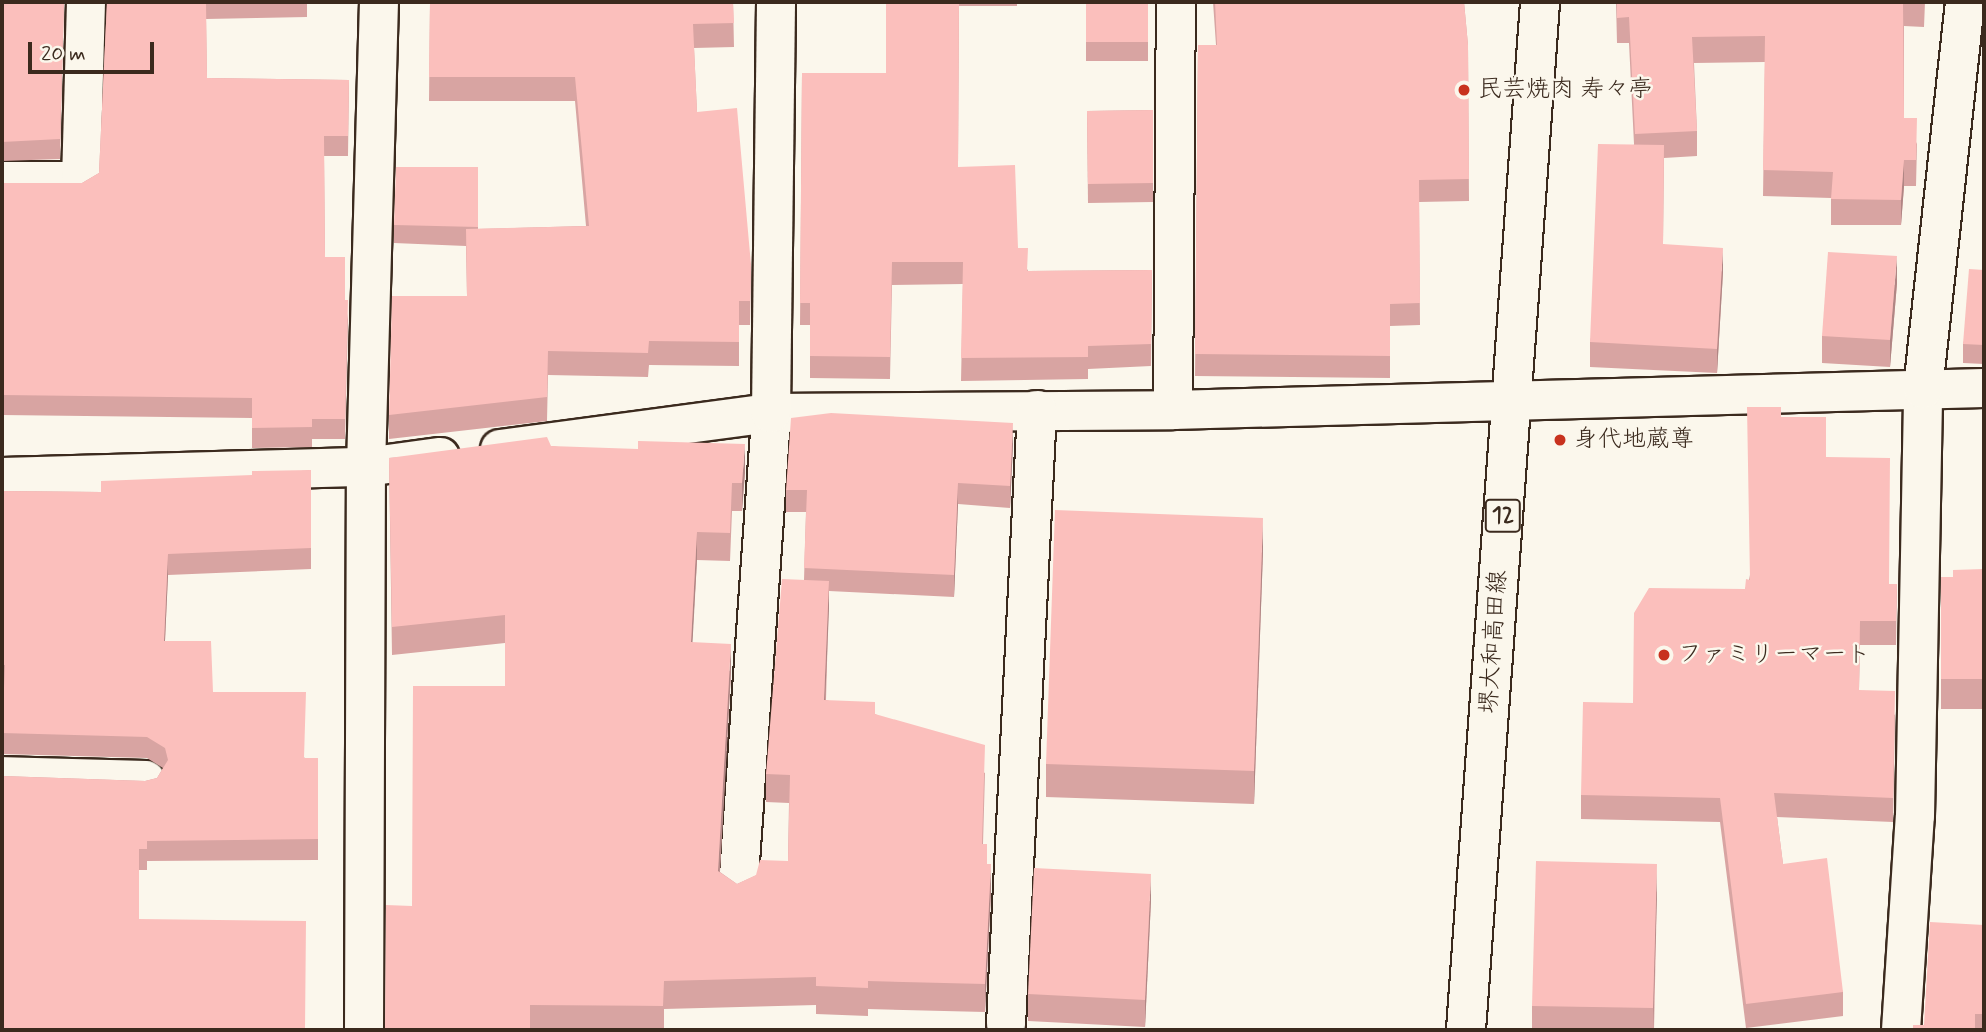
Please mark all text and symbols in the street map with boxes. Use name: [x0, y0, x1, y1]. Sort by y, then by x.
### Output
scale bar: [32, 28, 158, 72]
text: 20 m: [41, 40, 86, 68]
place label: 民芸焼肉 寿々亭: [1478, 76, 1652, 104]
marker: 民芸焼肉 寿々亭: [1456, 82, 1472, 98]
place label: 身代地蔵尊: [1574, 426, 1694, 454]
marker: 身代地蔵尊: [1552, 432, 1568, 448]
road number: 12: [1484, 496, 1522, 536]
street label: 堺大和高田線: [1475, 569, 1513, 715]
place label: ファミリーマート: [1678, 641, 1870, 669]
marker: ファミリーマート: [1656, 647, 1672, 663]

